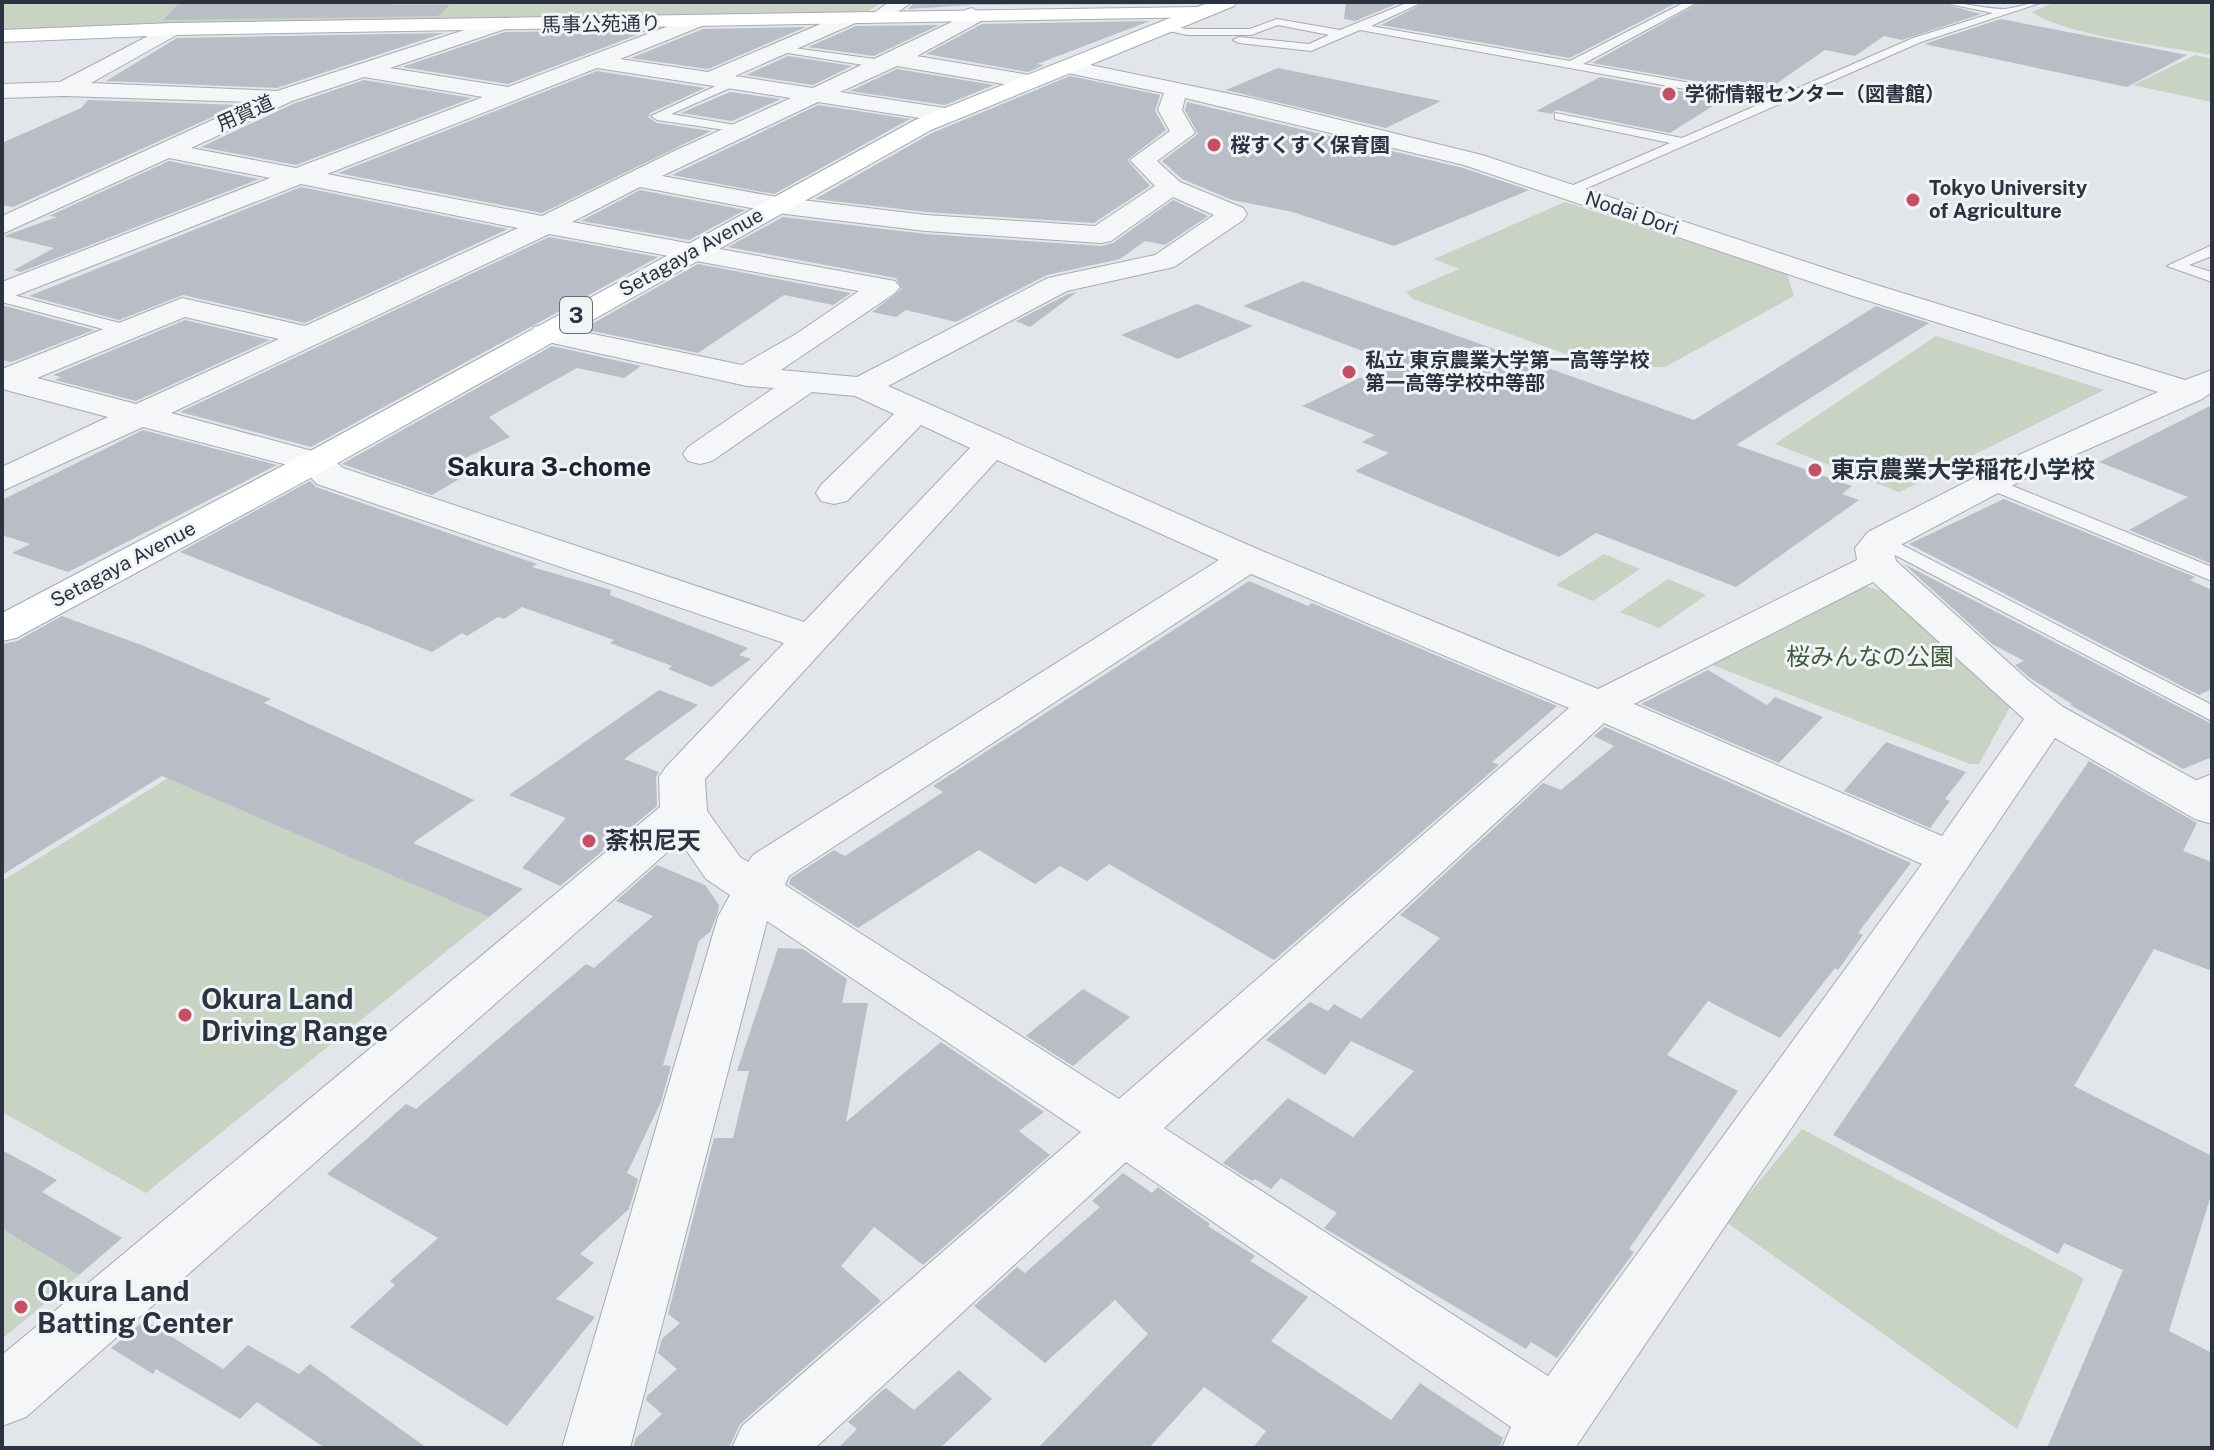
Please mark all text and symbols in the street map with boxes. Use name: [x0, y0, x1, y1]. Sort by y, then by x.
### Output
street label: 馬事公苑通り: [541, 11, 661, 37]
place label: 学術情報センター（図書館）: [1685, 82, 1945, 106]
marker: 学術情報センター（図書館）: [1660, 85, 1678, 103]
street label: 用賀道: [213, 90, 277, 136]
place label: 桜すくすく保育園: [1230, 133, 1390, 157]
marker: 桜すくすく保育園: [1205, 136, 1223, 154]
place label: Tokyo University of Agriculture: [1929, 176, 2087, 223]
street label: Nodai Dori: [1582, 186, 1682, 240]
marker: Tokyo University of Agriculture: [1904, 191, 1922, 209]
street label: Setagaya Avenue: [615, 202, 767, 302]
road number: 3: [560, 297, 592, 333]
place label: 私立 東京農業大学第一高等学校 第一高等学校中等部: [1365, 348, 1650, 395]
marker: 私立 東京農業大学第一高等学校 第一高等学校中等部: [1340, 363, 1358, 381]
district label: Sakura 3-chome: [447, 451, 651, 482]
place label: 東京農業大学稲花小学校: [1831, 455, 2095, 483]
marker: 東京農業大学稲花小学校: [1806, 461, 1824, 479]
street label: Setagaya Avenue: [46, 516, 200, 612]
park label: 桜みんなの公園: [1786, 642, 1954, 670]
place label: 荼枳尼天: [605, 826, 701, 854]
marker: 荼枳尼天: [580, 832, 598, 850]
place label: Okura Land Driving Range: [201, 982, 388, 1047]
marker: Okura Land Driving Range: [176, 1006, 194, 1024]
place label: Okura Land Batting Center: [37, 1274, 233, 1339]
marker: Okura Land Batting Center: [12, 1298, 30, 1316]

